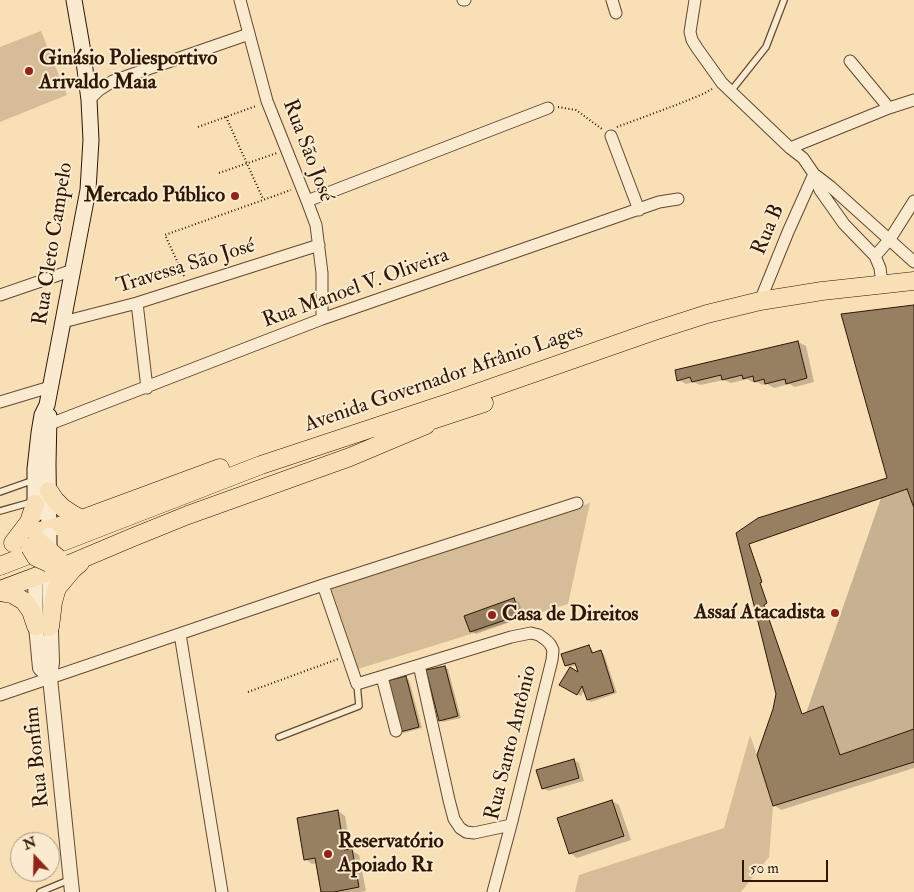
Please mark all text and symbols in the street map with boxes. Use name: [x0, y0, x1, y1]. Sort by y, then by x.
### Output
place label: Ginásio Poliesportivo Arivaldo Maia: [39, 46, 217, 96]
marker: Ginásio Poliesportivo Arivaldo Maia: [23, 65, 35, 77]
street label: Rua São José: [276, 96, 338, 206]
street label: Rua Cleto Campelo: [29, 161, 79, 327]
place label: Mercado Público: [84, 183, 225, 209]
marker: Mercado Público: [229, 190, 241, 202]
street label: Rua B: [747, 201, 791, 259]
street label: Travessa São José: [114, 234, 258, 300]
street label: Rua Manoel V. Oliveira: [259, 244, 453, 334]
street label: Avenida Governador Afrânio Lages: [301, 319, 587, 439]
place label: Assaí Atacadista: [694, 600, 825, 626]
place label: Casa de Direitos: [502, 602, 638, 628]
marker: Assaí Atacadista: [829, 607, 841, 619]
marker: Casa de Direitos: [486, 609, 498, 621]
street label: Rua Santo Antônio: [481, 663, 543, 823]
street label: Rua Bonfim: [20, 705, 56, 809]
place label: Reservatório Apoiado R1: [338, 829, 444, 879]
north arrow: [10, 832, 60, 882]
text: N: [21, 833, 39, 854]
marker: Reservatório Apoiado R1: [322, 848, 334, 860]
scale bar: [744, 850, 830, 882]
text: 50 m: [750, 859, 779, 878]

